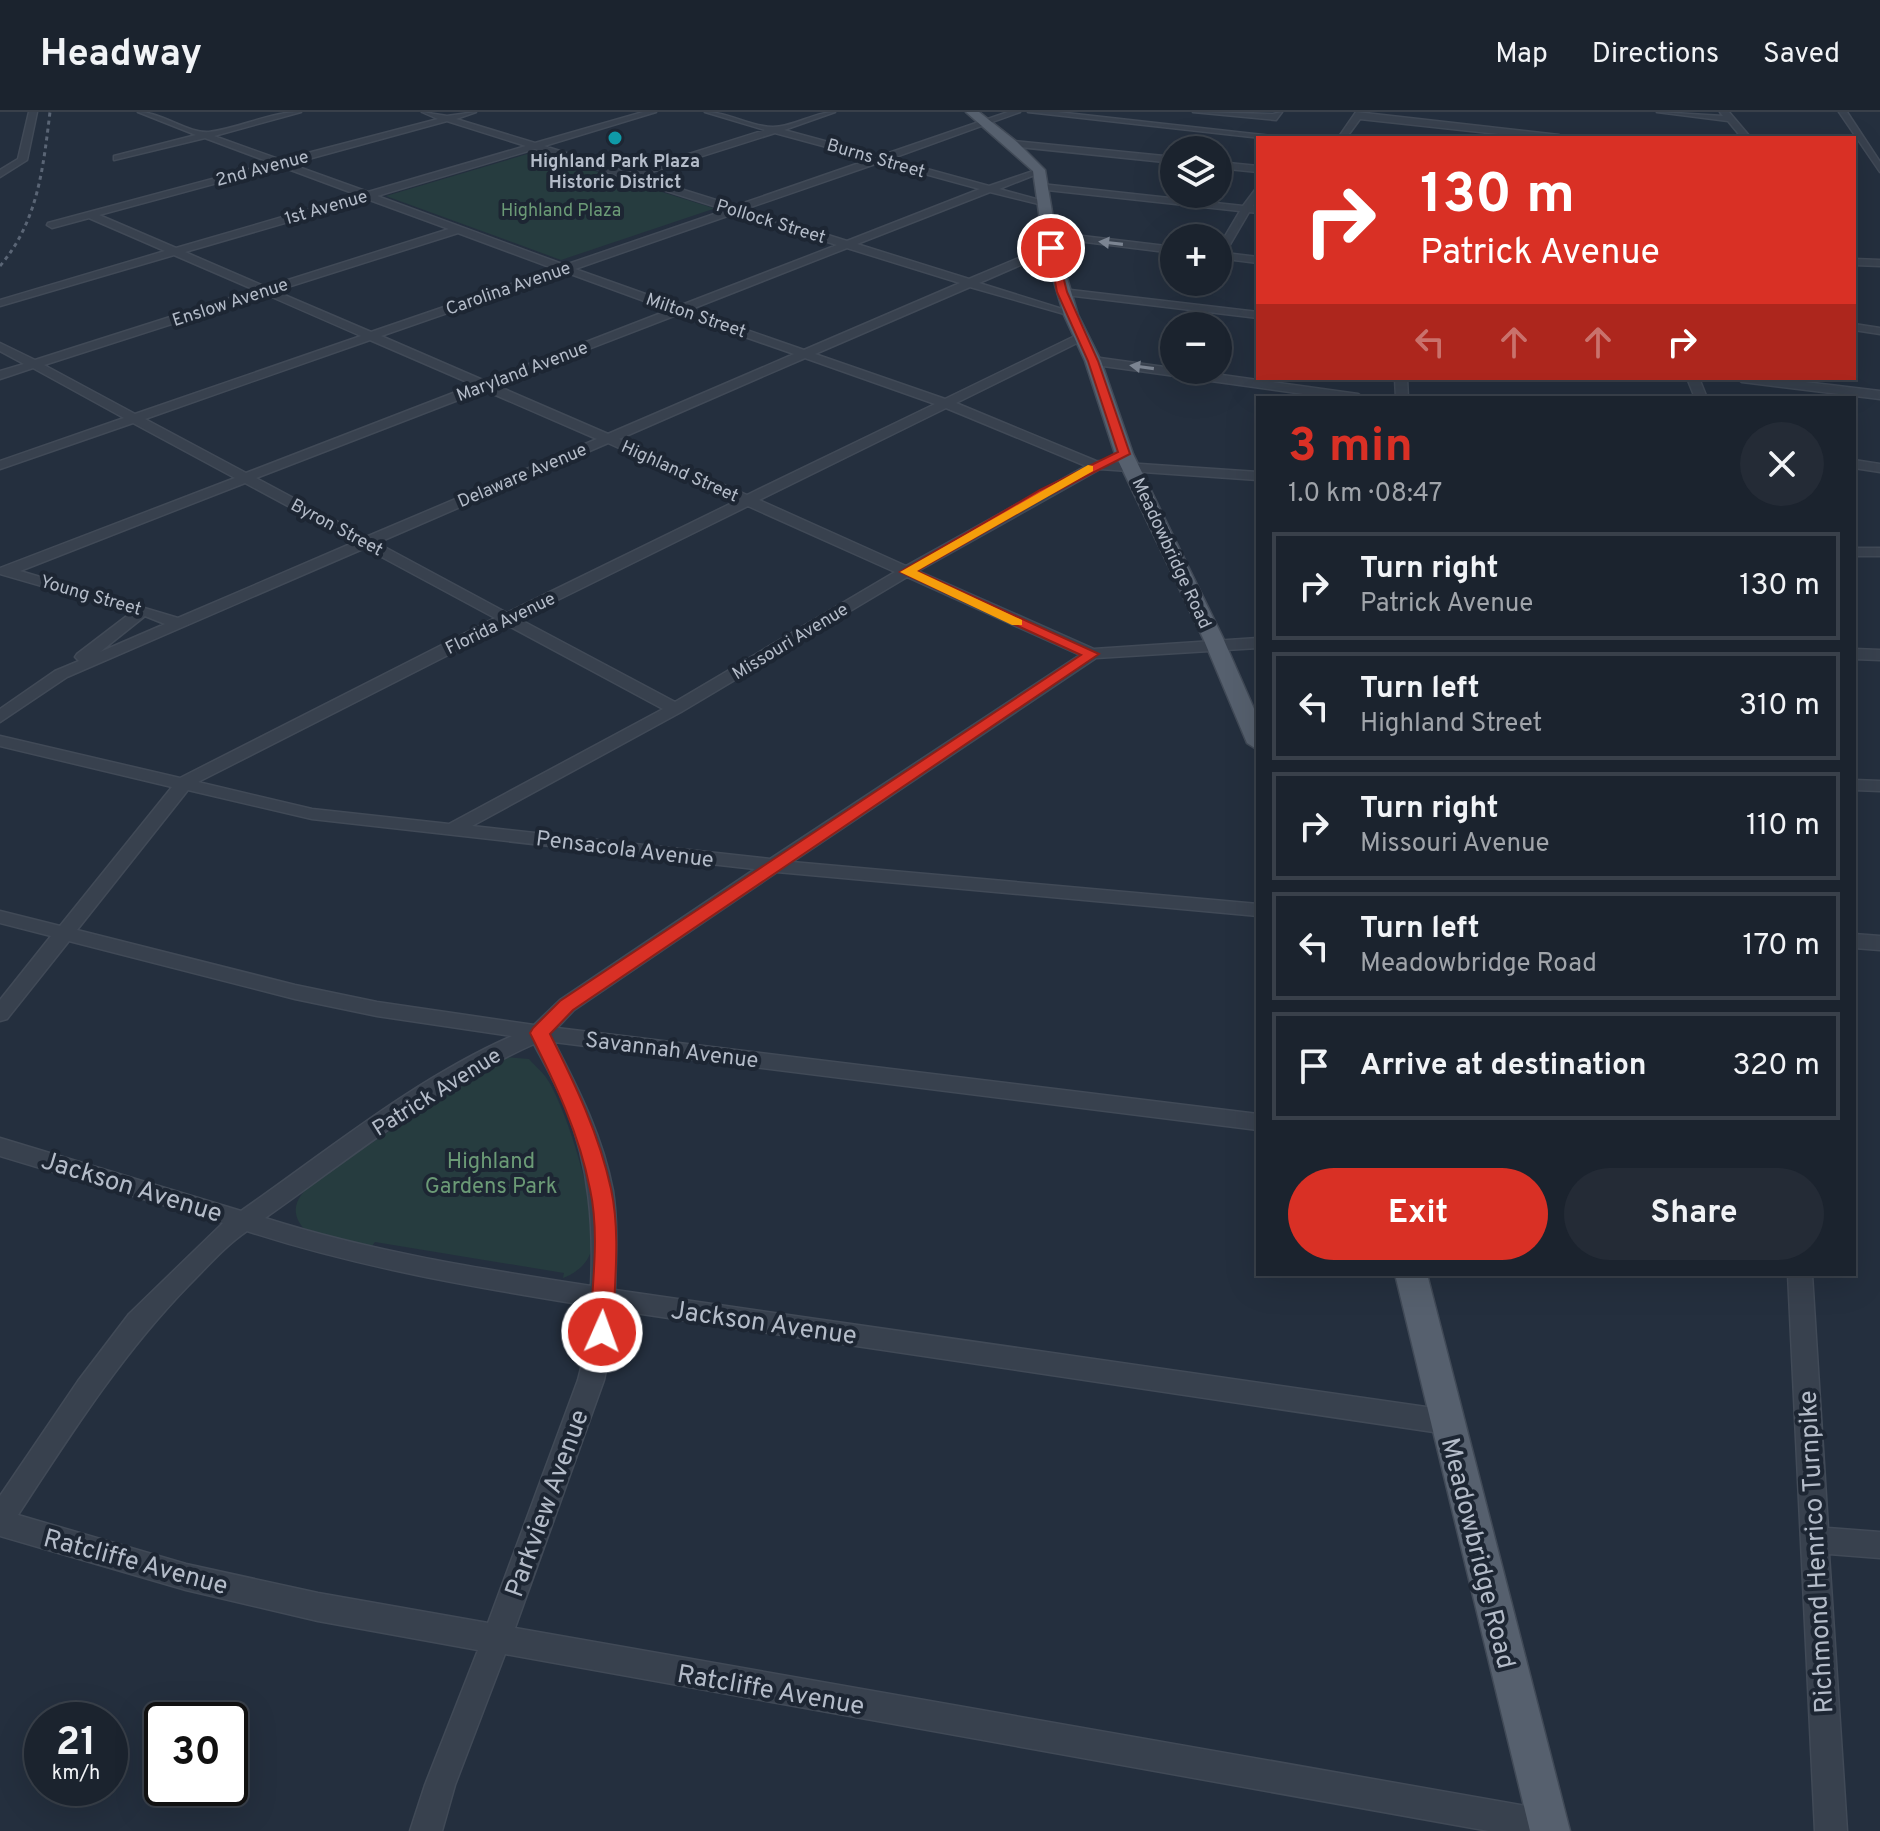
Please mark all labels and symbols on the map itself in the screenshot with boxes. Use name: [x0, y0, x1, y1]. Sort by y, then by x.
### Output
marker: Highland Park Plaza Historic District: [606, 129, 624, 147]
street label: Burns Street: [824, 134, 927, 184]
street label: 2nd Avenue: [213, 146, 311, 193]
place label: Highland Park Plaza Historic District: [530, 151, 700, 195]
street label: 1st Avenue: [282, 186, 370, 231]
street label: Pollock Street: [713, 195, 828, 250]
park label: Highland Plaza: [501, 200, 621, 223]
pin: [1017, 214, 1085, 282]
one-way arrow: [1098, 236, 1123, 249]
street label: Carolina Avenue: [443, 257, 574, 322]
street label: Enslow Avenue: [170, 274, 291, 333]
street label: Milton Street: [642, 289, 749, 344]
street label: Maryland Avenue: [454, 337, 592, 408]
one-way arrow: [1129, 361, 1154, 374]
street label: Highland Street: [617, 436, 742, 509]
street label: Delaware Avenue: [455, 439, 591, 514]
street label: Meadowbridge Road: [1126, 474, 1216, 633]
street label: Byron Street: [286, 494, 386, 562]
street label: Young Street: [37, 571, 144, 622]
street label: Florida Avenue: [442, 588, 559, 661]
street label: Missouri Avenue: [729, 599, 853, 686]
street label: Pensacola Avenue: [534, 826, 715, 875]
street label: Savannah Avenue: [584, 1027, 760, 1076]
street label: Patrick Avenue: [368, 1043, 507, 1143]
street label: Jackson Avenue: [37, 1145, 226, 1232]
park label: Highland Gardens Park: [425, 1149, 557, 1201]
position arrow: [560, 1290, 644, 1374]
street label: Jackson Avenue: [669, 1295, 859, 1354]
street label: Richmond Henrico Turnpike: [1793, 1389, 1842, 1714]
street label: Parkview Avenue: [499, 1405, 598, 1602]
street label: Meadowbridge Road: [1432, 1435, 1521, 1672]
street label: Ratcliffe Avenue: [39, 1523, 231, 1604]
street label: Ratcliffe Avenue: [674, 1659, 867, 1724]
speed limit sign: 30: [144, 1702, 248, 1806]

